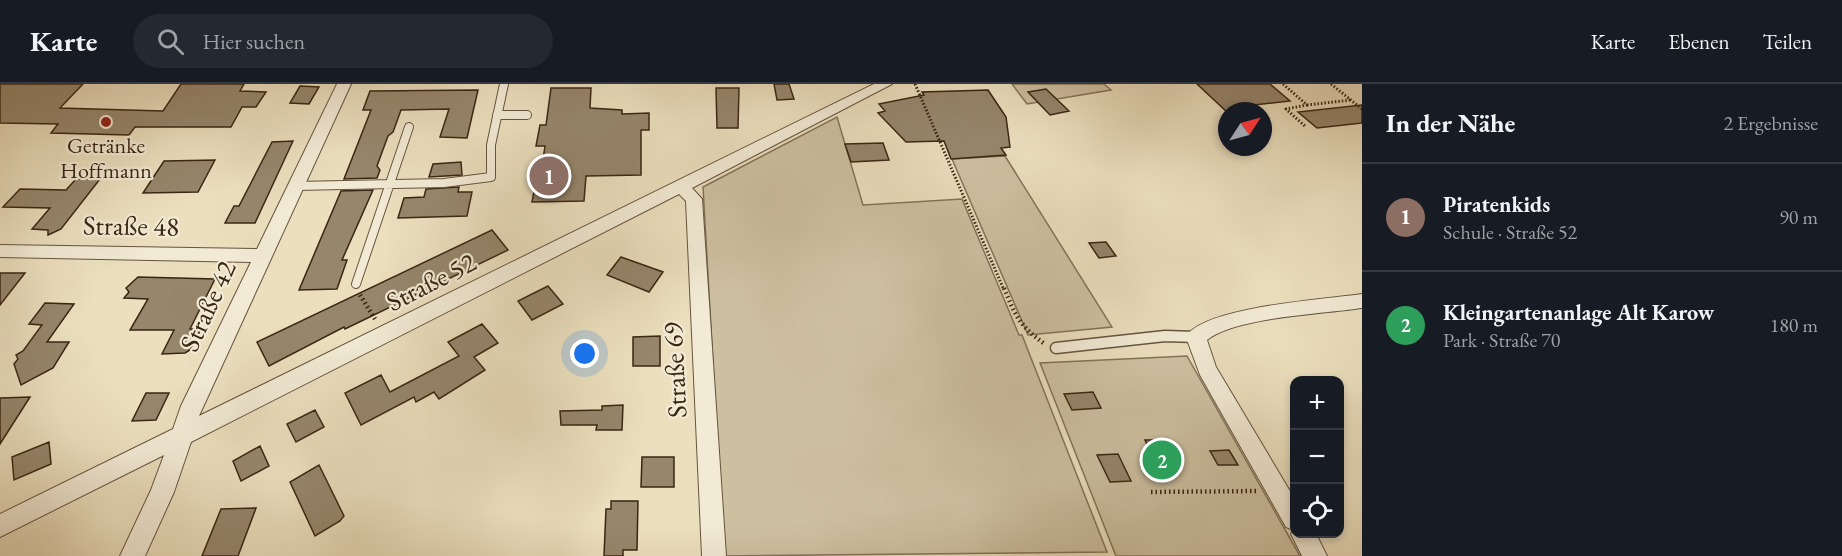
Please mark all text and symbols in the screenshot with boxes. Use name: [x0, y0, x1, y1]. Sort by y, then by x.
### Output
search box: [133, 14, 553, 68]
text: Karte: [30, 23, 97, 59]
icon: search: [154, 25, 187, 58]
text: Hier suchen: [202, 27, 305, 56]
text: Karte: [1591, 28, 1635, 55]
text: Ebenen: [1668, 28, 1729, 55]
text: Teilen: [1762, 28, 1812, 55]
north arrow: [1218, 102, 1272, 156]
text: In der Nähe: [1386, 106, 1515, 140]
text: 2 Ergebnisse: [1723, 110, 1818, 136]
marker: Getränke Hoffmann: [99, 115, 113, 129]
place label: Getränke Hoffmann: [60, 131, 152, 185]
pin: 1: [530, 154, 568, 199]
text: Piratenkids: [1443, 190, 1550, 219]
text: 1: [1400, 204, 1411, 230]
text: 90 m: [1779, 204, 1818, 230]
street label: Straße 48: [83, 207, 179, 244]
text: Schule · Straße 52: [1443, 219, 1577, 245]
street label: Straße 52: [380, 244, 482, 319]
street label: Straße 42: [171, 255, 244, 357]
text: Kleingartenanlage Alt Karow: [1443, 298, 1714, 327]
text: 2: [1400, 312, 1411, 338]
text: 180 m: [1770, 312, 1818, 338]
street label: Straße 69: [655, 321, 694, 419]
text: Park · Straße 70: [1443, 327, 1560, 353]
your location: [570, 339, 599, 368]
map controls: [1290, 376, 1344, 538]
button: +: [1290, 376, 1344, 430]
button: −: [1290, 430, 1344, 484]
pin: 2: [1142, 438, 1182, 482]
button: locate: [1290, 484, 1344, 538]

